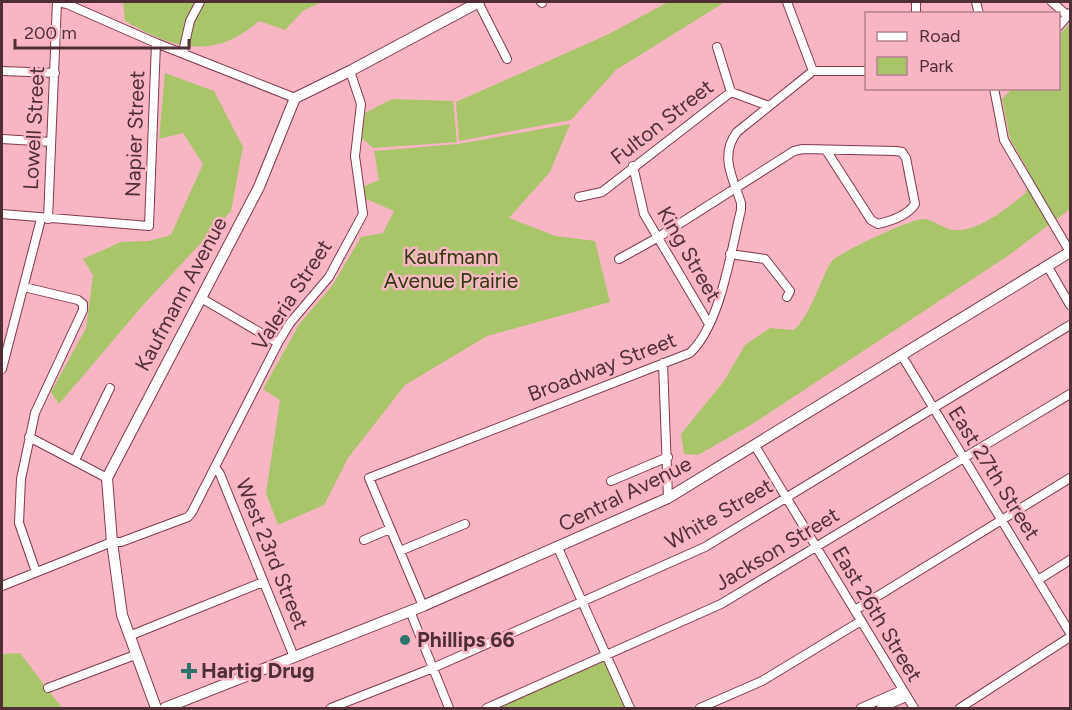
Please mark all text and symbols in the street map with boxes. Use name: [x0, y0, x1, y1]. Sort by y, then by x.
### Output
scale bar: [15, 12, 189, 50]
legend: [865, 12, 1060, 90]
text: 200 m: [24, 22, 77, 44]
text: Road: [919, 25, 960, 47]
text: Park: [919, 55, 954, 77]
street label: Lowell Street: [18, 65, 49, 190]
street label: Napier Street: [120, 70, 149, 198]
street label: Fulton Street: [605, 74, 718, 169]
street label: King Street: [652, 202, 727, 306]
street label: Kaufmann Avenue: [129, 212, 232, 375]
street label: Valeria Street: [246, 235, 337, 355]
park label: Kaufmann Avenue Prairie: [384, 244, 518, 293]
street label: Broadway Street: [524, 327, 680, 406]
street label: East 27th Street: [943, 401, 1046, 544]
street label: Central Avenue: [554, 451, 695, 537]
street label: White Street: [660, 473, 777, 554]
street label: West 23rd Street: [231, 475, 314, 633]
street label: Jackson Street: [710, 502, 844, 596]
street label: East 26th Street: [827, 542, 928, 686]
place label: Phillips 66: [417, 627, 515, 652]
marker: Phillips 66: [398, 633, 412, 647]
place label: Hartig Drug: [201, 658, 315, 683]
marker: Hartig Drug: [182, 664, 196, 678]

